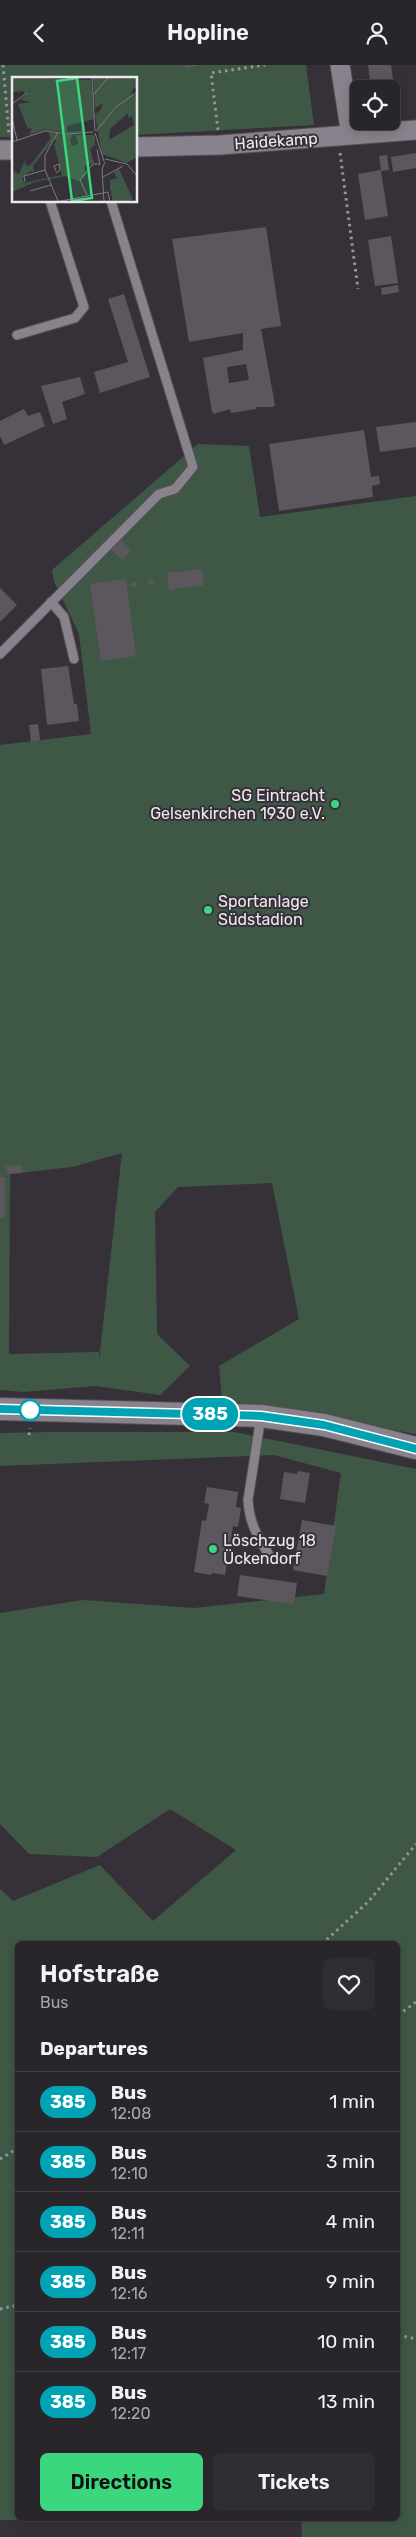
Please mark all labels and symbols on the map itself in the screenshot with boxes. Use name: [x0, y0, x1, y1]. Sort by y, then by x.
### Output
inset map: [12, 77, 138, 203]
street label: Haidekamp: [234, 129, 318, 153]
place label: SG Eintracht Gelsenkirchen 1930 e.V.: [150, 786, 325, 823]
marker: SG Eintracht Gelsenkirchen 1930 e.V.: [329, 798, 341, 810]
place label: Sportanlage Südstadion: [218, 892, 309, 929]
marker: Sportanlage Südstadion: [202, 904, 214, 916]
line badge: 385: [181, 1398, 239, 1430]
unlabelled marker: [19, 1399, 41, 1421]
place label: Löschzug 18 Ückendorf: [223, 1531, 316, 1568]
marker: Löschzug 18 Ückendorf: [207, 1543, 219, 1555]

